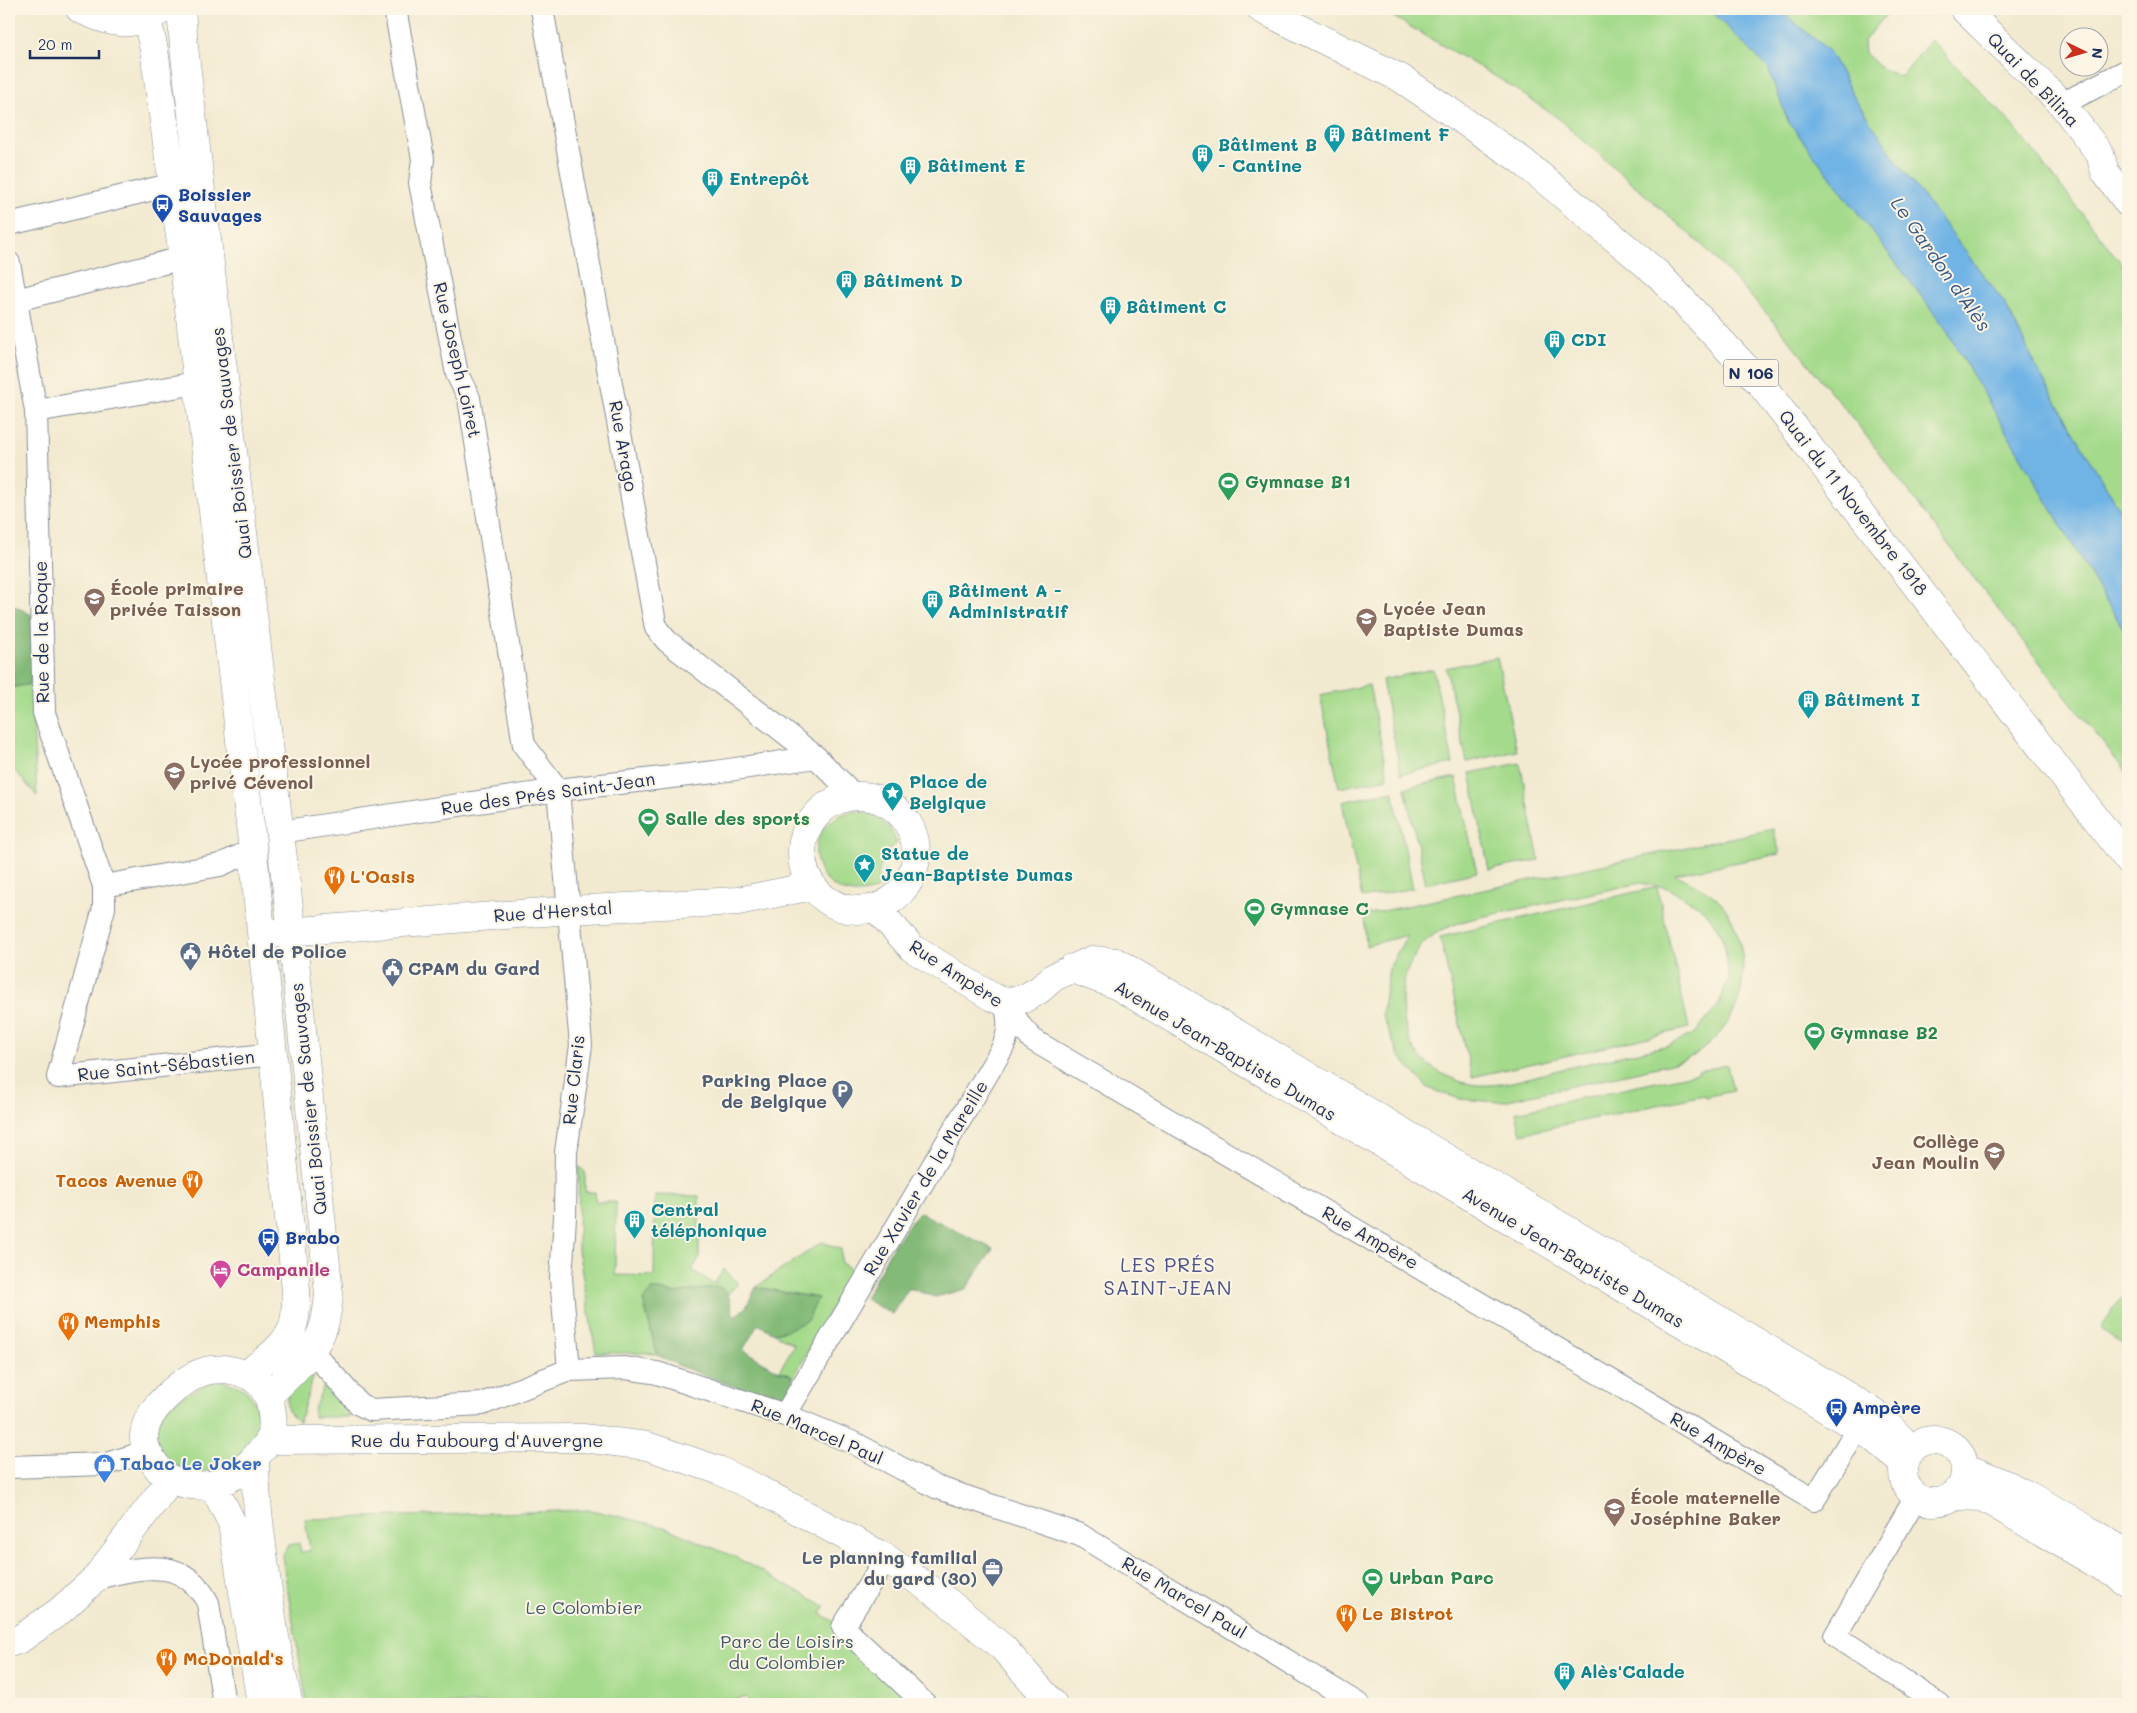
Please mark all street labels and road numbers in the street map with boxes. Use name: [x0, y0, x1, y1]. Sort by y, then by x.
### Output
street label: Quai de Bilina: [1983, 27, 2085, 132]
street label: Rue Joseph Loiret: [428, 279, 488, 440]
street label: Quai Boissier de Sauvages: [205, 326, 257, 560]
road number: N 106: [1724, 359, 1778, 386]
street label: Rue Arago: [604, 398, 644, 494]
street label: Quai du 11 Novembre 1918: [1774, 405, 1934, 600]
street label: Rue de la Roque: [28, 560, 54, 704]
street label: Rue des Prés Saint-Jean: [439, 766, 656, 820]
street label: Rue d'Herstal: [493, 895, 613, 927]
street label: Rue Ampère: [905, 934, 1008, 1013]
street label: Avenue Jean-Baptiste Dumas: [1110, 974, 1341, 1126]
street label: Quai Boissier de Sauvages: [284, 982, 332, 1216]
street label: Rue Claris: [556, 1034, 590, 1126]
street label: Rue Saint-Sébastien: [76, 1044, 256, 1086]
street label: Rue Xavier de la Mareille: [857, 1075, 993, 1280]
street label: Avenue Jean-Baptiste Dumas: [1458, 1181, 1689, 1333]
street label: Rue Ampère: [1318, 1200, 1423, 1274]
street label: Rue Marcel Paul: [748, 1392, 887, 1470]
street label: Rue Ampère: [1666, 1406, 1771, 1480]
street label: Rue du Faubourg d'Auvergne: [351, 1428, 603, 1452]
street label: Rue Marcel Paul: [1118, 1550, 1251, 1644]

